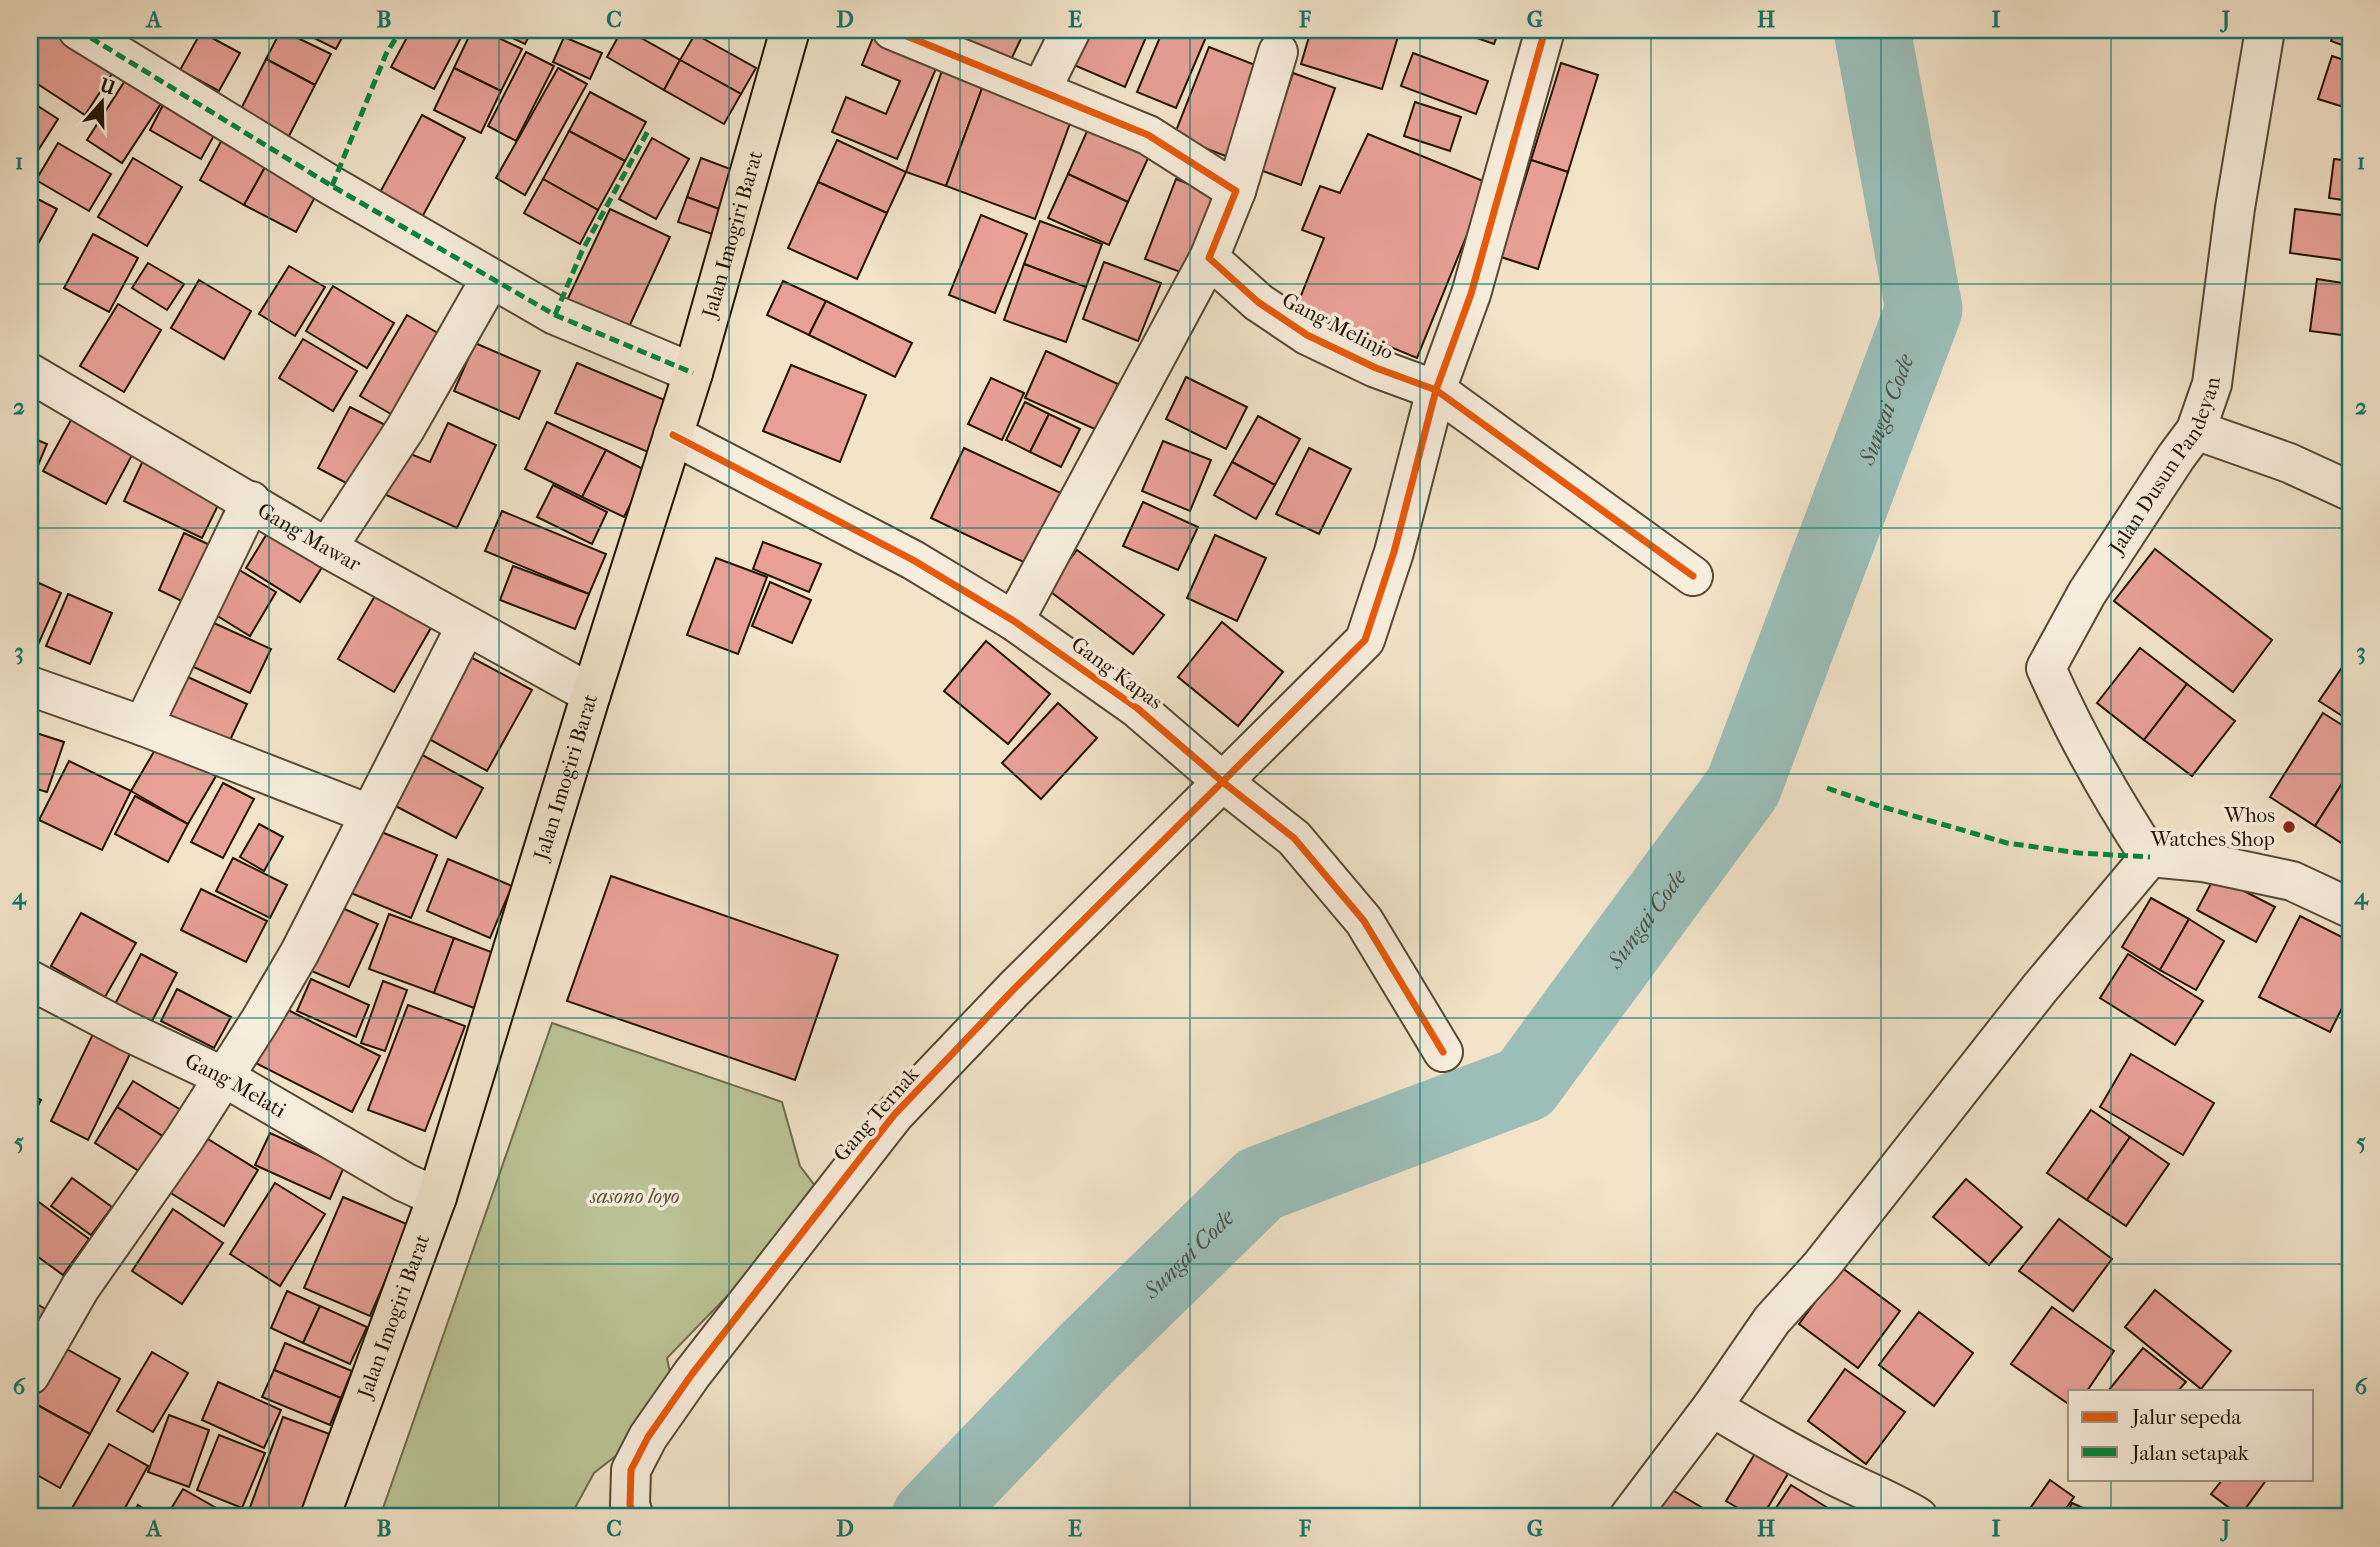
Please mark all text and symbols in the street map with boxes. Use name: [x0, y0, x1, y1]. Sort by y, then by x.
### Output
text: A: [145, 6, 163, 33]
text: B: [377, 6, 392, 33]
text: C: [606, 6, 622, 33]
text: D: [836, 6, 854, 33]
text: E: [1068, 6, 1082, 33]
text: F: [1298, 6, 1312, 33]
text: G: [1527, 6, 1543, 33]
text: H: [1757, 6, 1775, 33]
text: I: [1992, 6, 2001, 33]
text: J: [2220, 6, 2231, 33]
north arrow: [66, 66, 136, 136]
text: U: [96, 74, 118, 100]
street label: Jalan Imogiri Barat: [697, 147, 767, 322]
text: 1: [15, 148, 23, 175]
text: 1: [2357, 148, 2365, 175]
street label: Gang Melinjo: [1278, 288, 1398, 364]
water label: Sungai Code: [1853, 350, 1920, 470]
street label: Jalan Dusun Pandeyan: [2103, 376, 2225, 560]
text: 2: [13, 393, 25, 420]
text: 2: [2355, 393, 2367, 420]
street label: Gang Mawar: [253, 498, 365, 576]
street label: Gang Kapas: [1067, 632, 1167, 714]
text: 3: [14, 638, 24, 665]
text: 3: [2356, 638, 2366, 665]
street label: Jalan Imogiri Barat: [528, 691, 602, 865]
place label: Whos Watches Shop: [2150, 803, 2275, 851]
marker: Whos Watches Shop: [2281, 819, 2297, 835]
water label: Sungai Code: [1601, 864, 1692, 975]
text: 4: [11, 883, 27, 910]
text: 4: [2353, 883, 2369, 910]
street label: Gang Melati: [181, 1048, 290, 1122]
street label: Gang Ternak: [829, 1062, 924, 1166]
text: 5: [14, 1128, 24, 1155]
text: 5: [2356, 1128, 2366, 1155]
park label: sasono loyo: [589, 1184, 680, 1208]
water label: Sungai Code: [1137, 1204, 1240, 1305]
street label: Jalan Imogiri Barat: [352, 1230, 435, 1403]
text: 6: [13, 1373, 26, 1400]
text: 6: [2355, 1373, 2368, 1400]
legend: [2068, 1390, 2314, 1480]
text: Jalur sepeda: [2130, 1405, 2241, 1429]
text: Jalan setapak: [2130, 1441, 2249, 1465]
text: A: [145, 1515, 163, 1542]
text: B: [377, 1515, 392, 1542]
text: C: [606, 1515, 622, 1542]
text: D: [836, 1515, 854, 1542]
text: E: [1068, 1515, 1082, 1542]
text: F: [1298, 1515, 1312, 1542]
text: G: [1527, 1515, 1543, 1542]
text: H: [1757, 1515, 1775, 1542]
text: I: [1992, 1515, 2001, 1542]
text: J: [2220, 1515, 2231, 1542]

